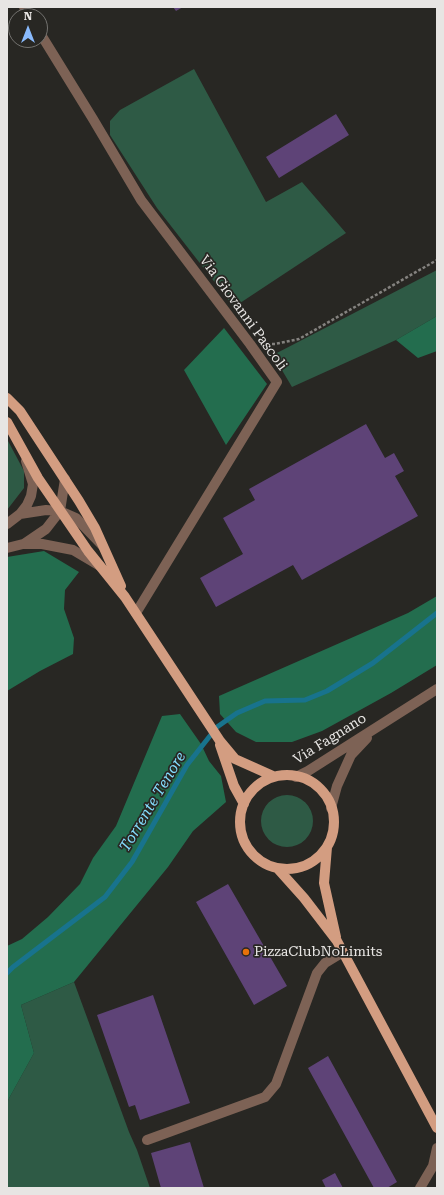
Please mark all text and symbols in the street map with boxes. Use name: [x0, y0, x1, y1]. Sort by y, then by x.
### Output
north arrow: [8, 8, 48, 48]
text: N: [24, 10, 32, 23]
street label: Via Giovanni Pascoli: [196, 252, 290, 374]
street label: Via Fagnano: [290, 710, 370, 768]
water label: Torrente Tenore: [116, 749, 190, 855]
place label: PizzaClubNoLimits: [254, 944, 382, 960]
marker: PizzaClubNoLimits: [241, 947, 251, 957]

